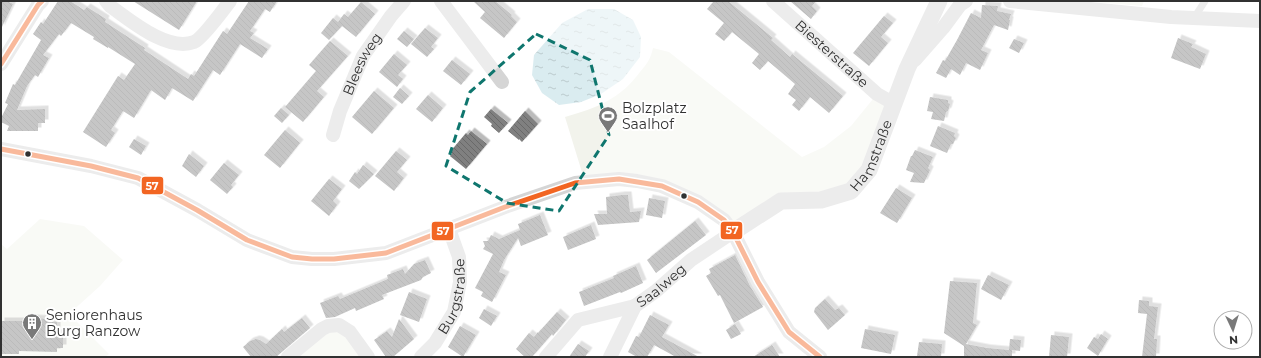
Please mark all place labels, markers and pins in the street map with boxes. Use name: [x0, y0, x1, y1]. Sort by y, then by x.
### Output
place label: Bolzplatz Saalhof: [622, 99, 687, 133]
sports icon: Bolzplatz Saalhof: [597, 105, 619, 133]
unlabelled marker: [23, 149, 33, 159]
unlabelled marker: [679, 191, 689, 201]
place label: Seniorenhaus Burg Ranzow: [46, 306, 143, 340]
building icon: Seniorenhaus Burg Ranzow: [21, 312, 43, 340]

